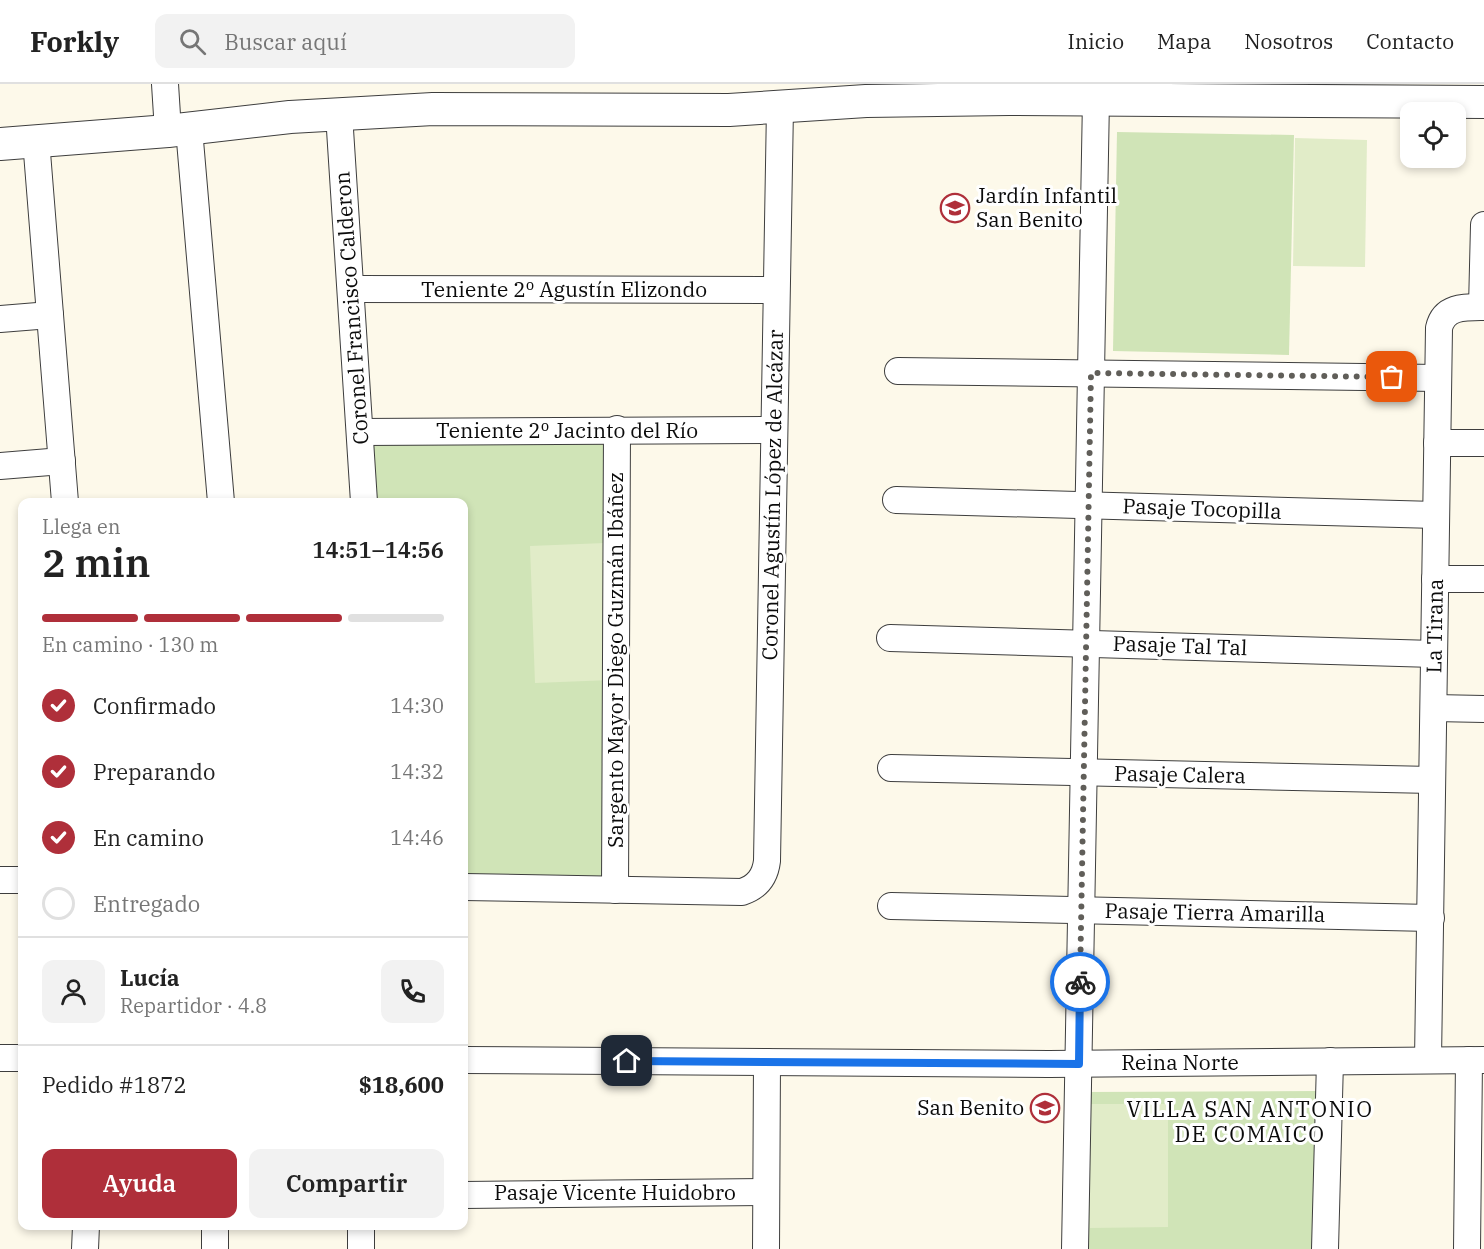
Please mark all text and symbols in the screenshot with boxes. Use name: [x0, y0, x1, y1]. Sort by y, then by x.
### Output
search box: [155, 14, 575, 68]
text: Forkly: [30, 23, 119, 60]
icon: search: [176, 25, 209, 58]
text: Buscar aquí: [224, 27, 347, 56]
text: Inicio: [1067, 27, 1124, 55]
text: Mapa: [1157, 27, 1211, 55]
text: Nosotros: [1244, 27, 1333, 55]
text: Contacto: [1366, 27, 1454, 55]
map controls: [1400, 102, 1466, 168]
button: locate: [1400, 102, 1466, 168]
street label: Coronel Francisco Calderon: [327, 170, 375, 446]
place label: Jardín Infantil San Benito: [976, 181, 1117, 233]
school or university icon: Jardín Infantil San Benito: [939, 192, 971, 224]
street label: Teniente 2º Agustín Elizondo: [421, 275, 707, 303]
street label: Coronel Agustín López de Alcázar: [755, 329, 789, 661]
pin: [1366, 351, 1417, 402]
icon: bag: [1375, 360, 1408, 393]
street label: Teniente 2º Jacinto del Río: [436, 416, 698, 444]
street label: Sargento Mayor Diego Guzmán Ibáñez: [601, 472, 629, 848]
street label: Pasaje Tocopilla: [1122, 491, 1282, 525]
text: Llega en: [42, 513, 120, 540]
text: 14:51–14:56: [312, 535, 444, 564]
text: 2 min: [42, 537, 150, 588]
street label: La Tirana: [1419, 578, 1449, 674]
street label: Pasaje Tal Tal: [1112, 629, 1248, 661]
text: En camino · 130 m: [42, 631, 218, 658]
icon: check: [42, 689, 75, 722]
text: Confirmado: [93, 691, 216, 720]
text: 14:30: [390, 692, 444, 719]
icon: check: [42, 755, 75, 788]
text: Preparando: [93, 757, 215, 786]
text: 14:32: [390, 758, 444, 785]
street label: Pasaje Calera: [1114, 759, 1246, 789]
icon: check: [42, 821, 75, 854]
text: En camino: [93, 823, 204, 852]
text: 14:46: [390, 824, 444, 851]
text: Entregado: [93, 889, 200, 918]
street label: Pasaje Tierra Amarilla: [1104, 896, 1326, 928]
courier: [1050, 952, 1110, 1012]
button: person: [42, 960, 105, 1023]
button: phone: [381, 960, 444, 1023]
text: Lucía: [120, 963, 180, 992]
icon: bike: [1064, 966, 1097, 999]
text: Repartidor · 4.8: [120, 992, 267, 1019]
pin: [601, 1035, 652, 1086]
icon: home: [610, 1044, 643, 1077]
street label: Reina Norte: [1121, 1048, 1239, 1076]
text: Pedido #1872: [42, 1070, 187, 1099]
text: $18,600: [359, 1070, 444, 1099]
school or university icon: San Benito: [1029, 1092, 1061, 1124]
place label: San Benito: [917, 1093, 1024, 1121]
district label: VILLA SAN ANTONIO DE COMAICO: [1127, 1094, 1373, 1148]
button: Ayuda: [42, 1149, 237, 1218]
button: Compartir: [249, 1149, 444, 1218]
street label: Pasaje Vicente Huidobro: [494, 1178, 736, 1206]

